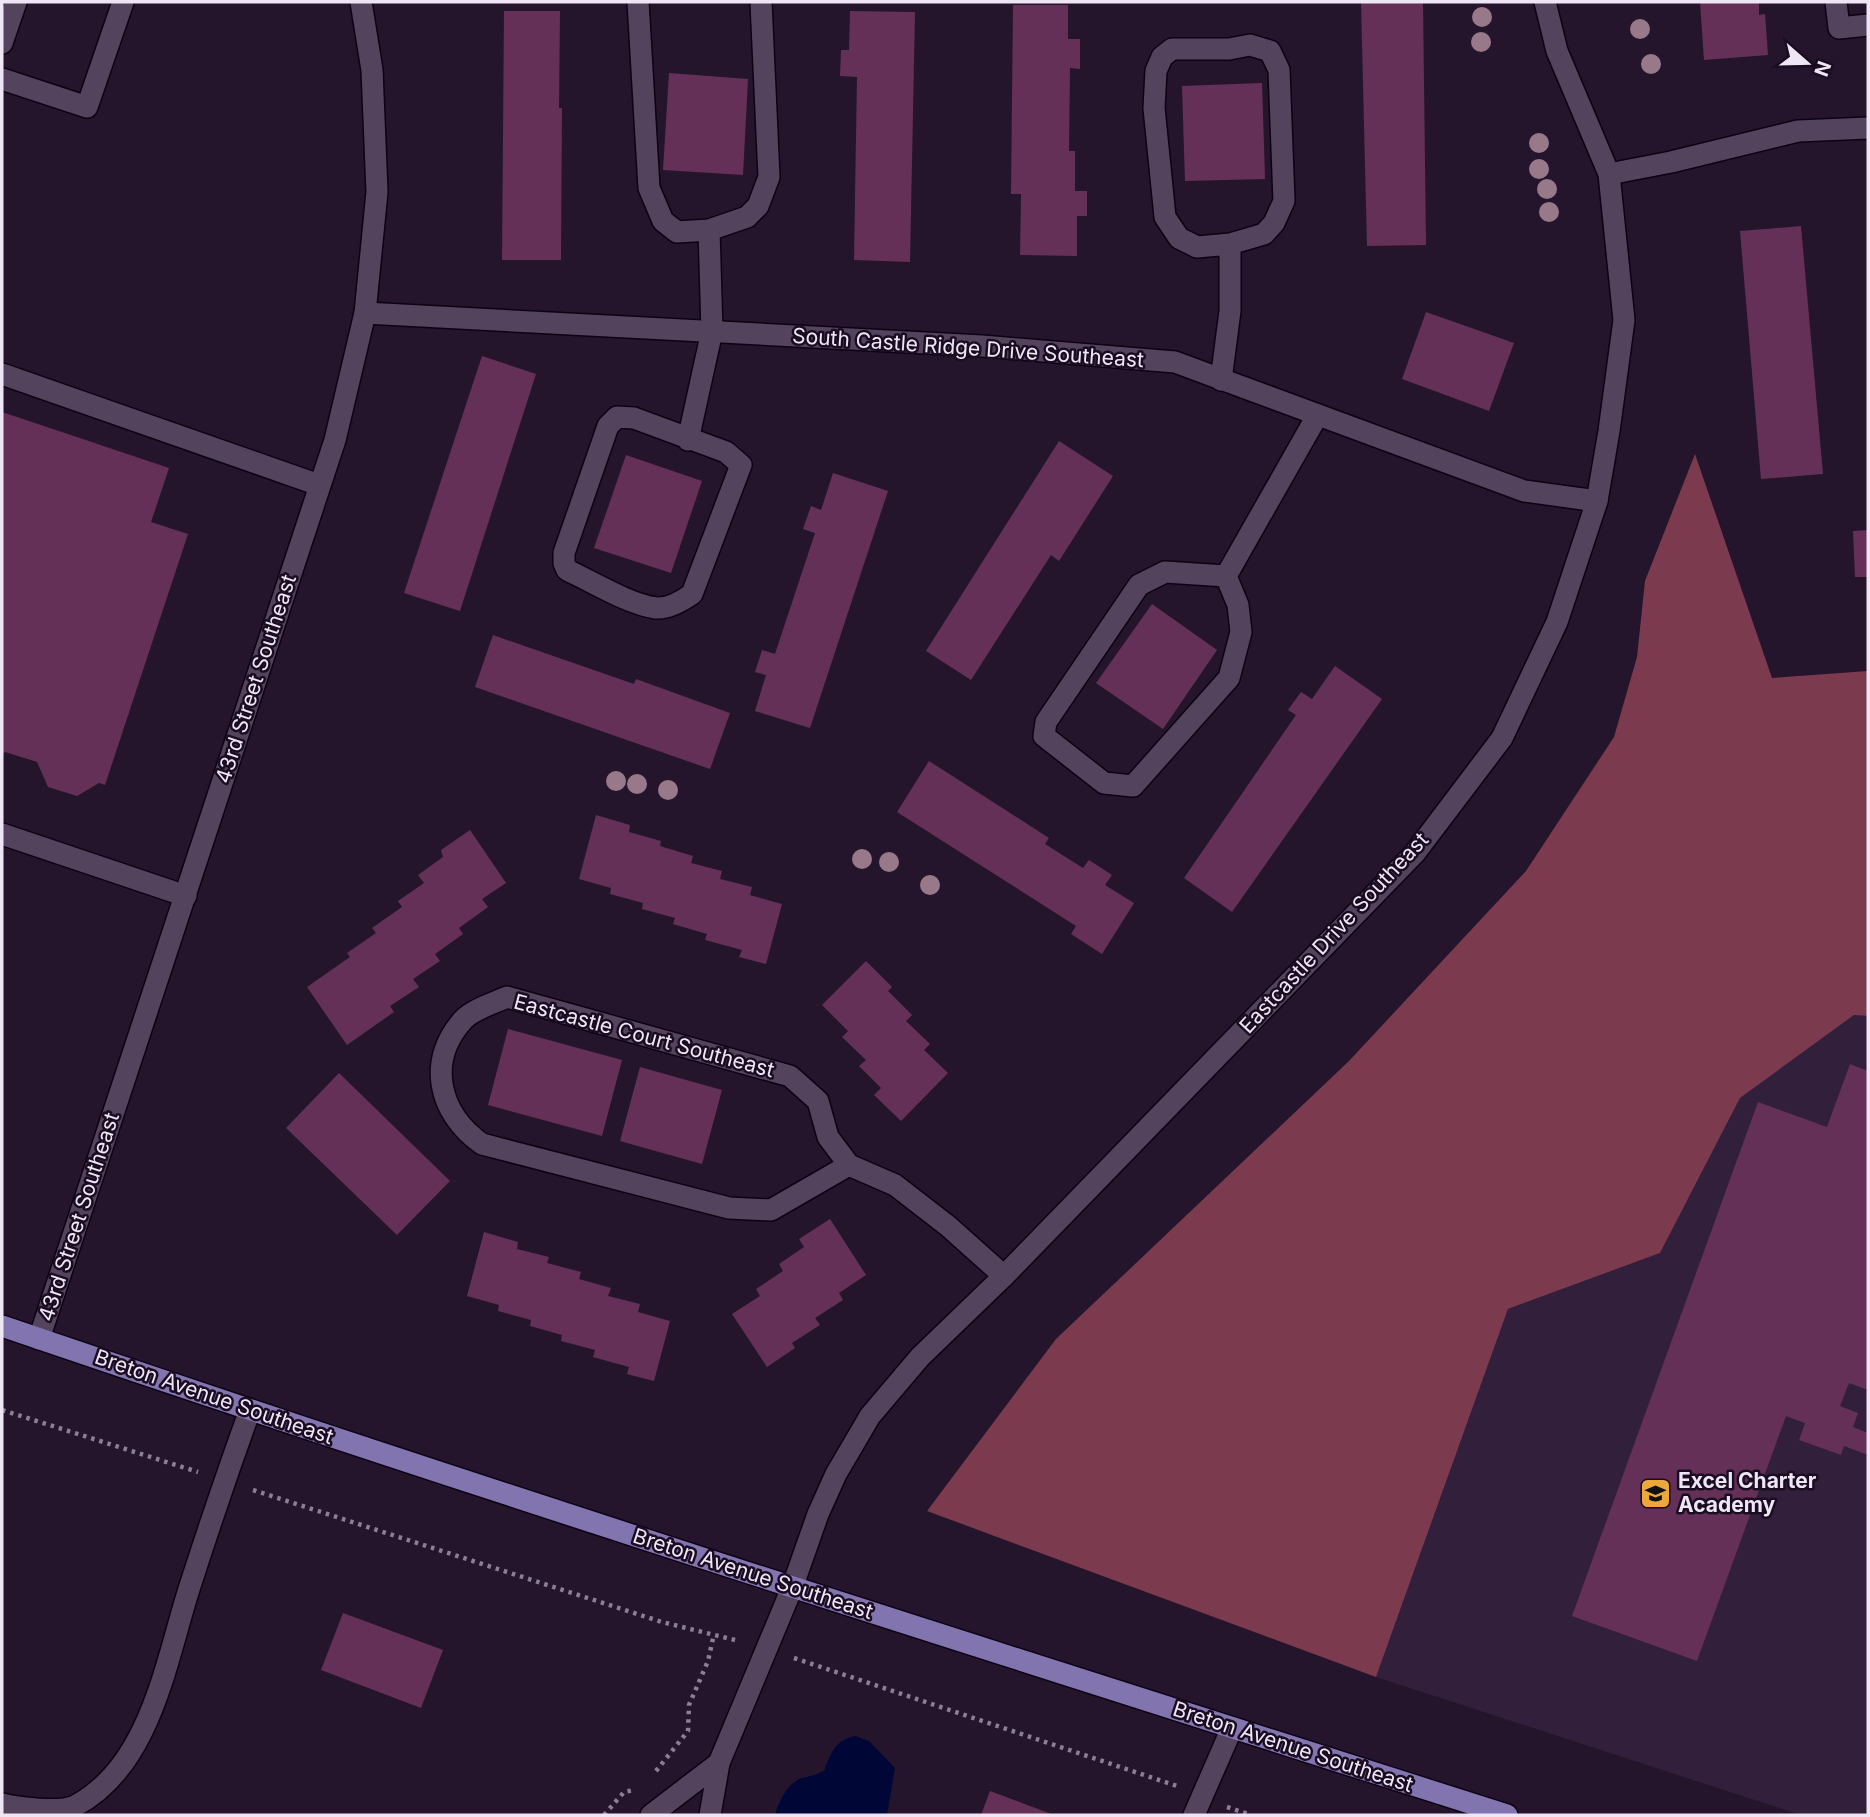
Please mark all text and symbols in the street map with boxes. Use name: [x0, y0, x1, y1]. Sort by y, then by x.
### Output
north arrow: [1772, 28, 1842, 98]
text: N: [1809, 58, 1836, 79]
street label: South Castle Ridge Drive Southeast: [791, 323, 1145, 372]
street label: 43rd Street Southeast: [210, 571, 301, 786]
street label: Eastcastle Drive Southeast: [1234, 827, 1433, 1038]
street label: Eastcastle Court Southeast: [511, 989, 777, 1082]
street label: 43rd Street Southeast: [33, 1109, 124, 1324]
street label: Breton Avenue Southeast: [92, 1344, 337, 1449]
place label: Excel Charter Academy: [1678, 1468, 1817, 1517]
school or university icon: Excel Charter Academy: [1638, 1476, 1672, 1510]
street label: Breton Avenue Southeast: [630, 1523, 876, 1624]
street label: Breton Avenue Southeast: [1170, 1696, 1416, 1797]

